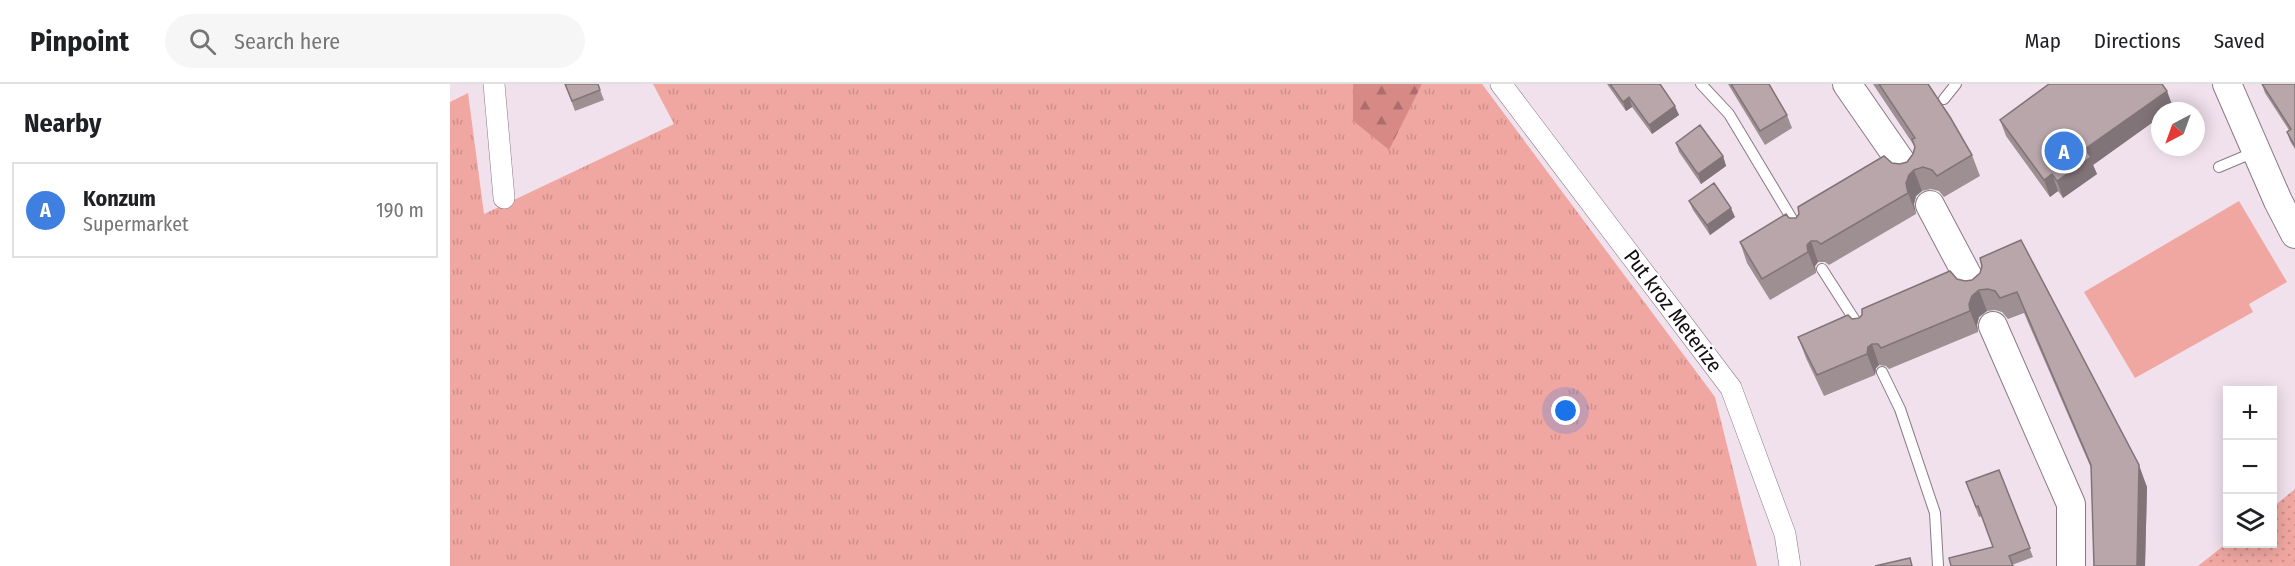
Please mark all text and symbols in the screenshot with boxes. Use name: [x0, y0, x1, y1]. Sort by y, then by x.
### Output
search box: [165, 14, 585, 68]
text: Pinpoint: [30, 25, 129, 58]
icon: search: [186, 25, 219, 58]
text: Search here: [234, 28, 340, 55]
text: Map: [2024, 28, 2061, 54]
text: Directions: [2094, 28, 2181, 54]
text: Saved: [2214, 28, 2265, 54]
north arrow: [2151, 102, 2205, 156]
text: Nearby: [24, 108, 101, 139]
pin: A: [2044, 128, 2084, 174]
text: Konzum: [83, 185, 156, 212]
text: A: [40, 198, 51, 222]
text: 190 m: [376, 198, 424, 222]
text: Supermarket: [83, 212, 189, 236]
street label: Put kroz Meterize: [1618, 244, 1728, 378]
map controls: [2223, 386, 2277, 548]
button: +: [2223, 386, 2277, 440]
your location: [1551, 396, 1580, 425]
button: −: [2223, 440, 2277, 494]
button: layers: [2223, 494, 2277, 548]

